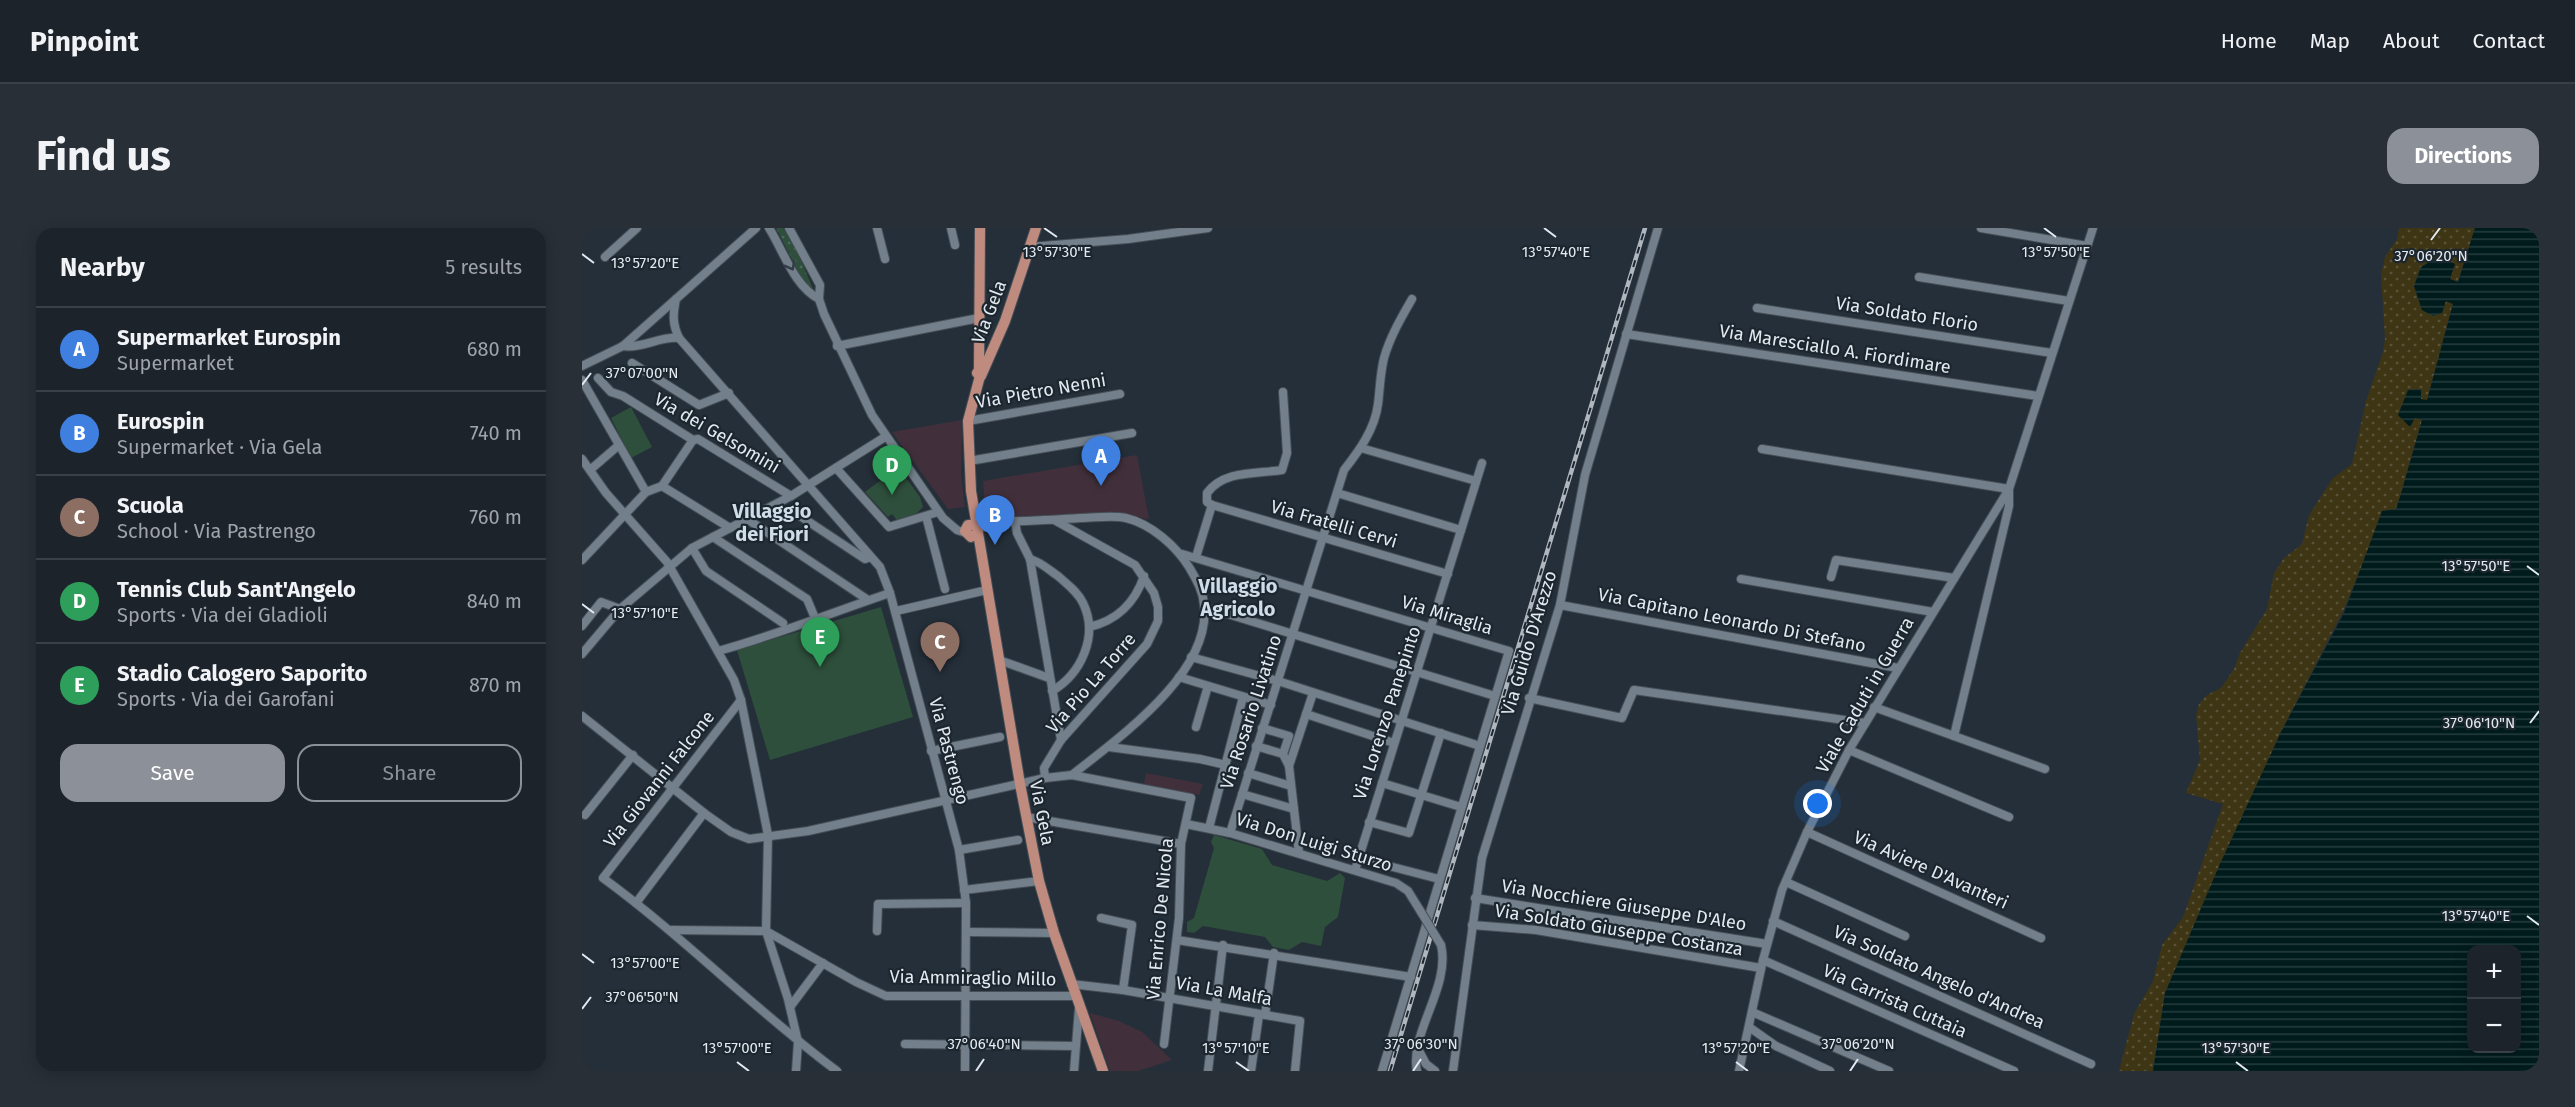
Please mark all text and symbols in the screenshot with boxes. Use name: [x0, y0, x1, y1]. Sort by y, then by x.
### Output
text: Pinpoint: [30, 25, 139, 58]
text: Home: [2221, 28, 2277, 54]
text: Map: [2310, 28, 2350, 54]
text: About: [2383, 28, 2440, 54]
text: Contact: [2473, 28, 2545, 54]
button: Directions: [2387, 128, 2539, 184]
text: Find us: [36, 131, 171, 181]
text: 13°57'30"E: [1023, 243, 1091, 261]
text: 13°57'40"E: [1522, 243, 1590, 261]
text: 13°57'50"E: [2022, 243, 2090, 261]
text: 37°06'20"N: [2394, 247, 2468, 265]
text: Nearby: [60, 252, 145, 283]
text: 13°57'20"E: [611, 254, 679, 272]
text: 5 results: [445, 255, 522, 279]
one-way arrow: [784, 260, 795, 271]
street label: Via Gela: [967, 277, 1011, 347]
street label: Via Soldato Florio: [1834, 292, 1980, 336]
street label: Via Maresciallo A. Fiordimare: [1718, 320, 1952, 378]
text: Supermarket Eurospin: [117, 324, 341, 351]
text: A: [74, 337, 85, 361]
text: 680 m: [467, 337, 522, 361]
text: Supermarket: [117, 351, 234, 375]
text: 37°07'00"N: [606, 364, 678, 382]
street label: Via Pietro Nenni: [974, 369, 1108, 413]
street label: Via dei Gelsomini: [650, 388, 784, 478]
text: Eurospin: [117, 408, 205, 435]
text: B: [73, 421, 86, 445]
text: 740 m: [470, 421, 522, 445]
text: Supermarket · Via Gela: [117, 435, 322, 459]
pin: A: [1082, 436, 1120, 486]
pin: D: [872, 446, 912, 495]
text: Scuola: [117, 492, 184, 519]
street label: Via Fratelli Cervi: [1268, 495, 1400, 553]
pin: B: [976, 496, 1014, 545]
district label: Villaggio dei Fiori: [732, 499, 812, 546]
text: C: [74, 505, 85, 529]
text: 760 m: [469, 505, 522, 529]
text: School · Via Pastrengo: [117, 519, 316, 543]
text: 13°57'50"E: [2442, 557, 2510, 575]
street label: Via Guido D'Arezzo: [1497, 568, 1561, 718]
district label: Villaggio Agricolo: [1198, 574, 1278, 621]
text: Tennis Club Sant'Angelo: [117, 576, 356, 603]
street label: Via Capitano Leonardo Di Stefano: [1596, 583, 1868, 657]
text: D: [73, 589, 86, 613]
text: 840 m: [467, 589, 522, 613]
street label: Via Miraglia: [1399, 591, 1495, 639]
text: Sports · Via dei Gladioli: [117, 603, 328, 627]
text: 13°57'10"E: [611, 604, 679, 622]
street label: Viale Caduti in Guerra: [1811, 613, 1919, 777]
pin: E: [800, 618, 840, 667]
pin: C: [920, 622, 960, 672]
street label: Via Lorenzo Panepinto: [1349, 623, 1425, 803]
street label: Via Pio La Torre: [1041, 628, 1141, 738]
street label: Via Rosario Livatino: [1216, 632, 1286, 792]
text: Stadio Calogero Saporito: [117, 660, 367, 687]
text: E: [74, 673, 85, 697]
text: 870 m: [469, 673, 522, 697]
text: Sports · Via dei Garofani: [117, 687, 335, 711]
street label: Via Pastrengo: [924, 695, 974, 807]
street label: Via Giovanni Falcone: [599, 706, 719, 852]
text: 37°06'10"N: [2443, 714, 2515, 732]
button: Save: [60, 744, 285, 802]
button: Share: [297, 744, 522, 802]
street label: Via Gela: [1025, 779, 1059, 847]
your location: [1803, 789, 1832, 818]
street label: Via Don Luigi Sturzo: [1233, 808, 1395, 876]
street label: Via Aviere D'Avanteri: [1850, 826, 2012, 914]
street label: Via Enrico De Nicola: [1142, 837, 1178, 1001]
street label: Via Nocchiere Giuseppe D'Aleo: [1500, 875, 1748, 935]
street label: Via Soldato Giuseppe Costanza: [1493, 899, 1745, 961]
text: 13°57'40"E: [2442, 907, 2510, 925]
street label: Via Soldato Angelo d'Andrea: [1830, 920, 2048, 1034]
map controls: [2467, 945, 2521, 1053]
button: +: [2467, 945, 2521, 999]
text: 13°57'00"E: [610, 954, 680, 972]
street label: Via Carrista Cuttaia: [1820, 959, 1970, 1043]
street label: Via Ammiraglio Millo: [889, 966, 1057, 990]
street label: Via La Malfa: [1174, 972, 1274, 1010]
text: 37°06'50"N: [605, 988, 679, 1006]
button: −: [2467, 999, 2521, 1053]
text: 37°06'40"N: [947, 1035, 1021, 1053]
text: 37°06'30"N: [1384, 1035, 1458, 1053]
text: 37°06'20"N: [1821, 1035, 1895, 1053]
text: 13°57'00"E: [702, 1039, 772, 1057]
text: 13°57'10"E: [1202, 1039, 1270, 1057]
text: 13°57'20"E: [1702, 1039, 1770, 1057]
text: 13°57'30"E: [2202, 1039, 2270, 1057]

